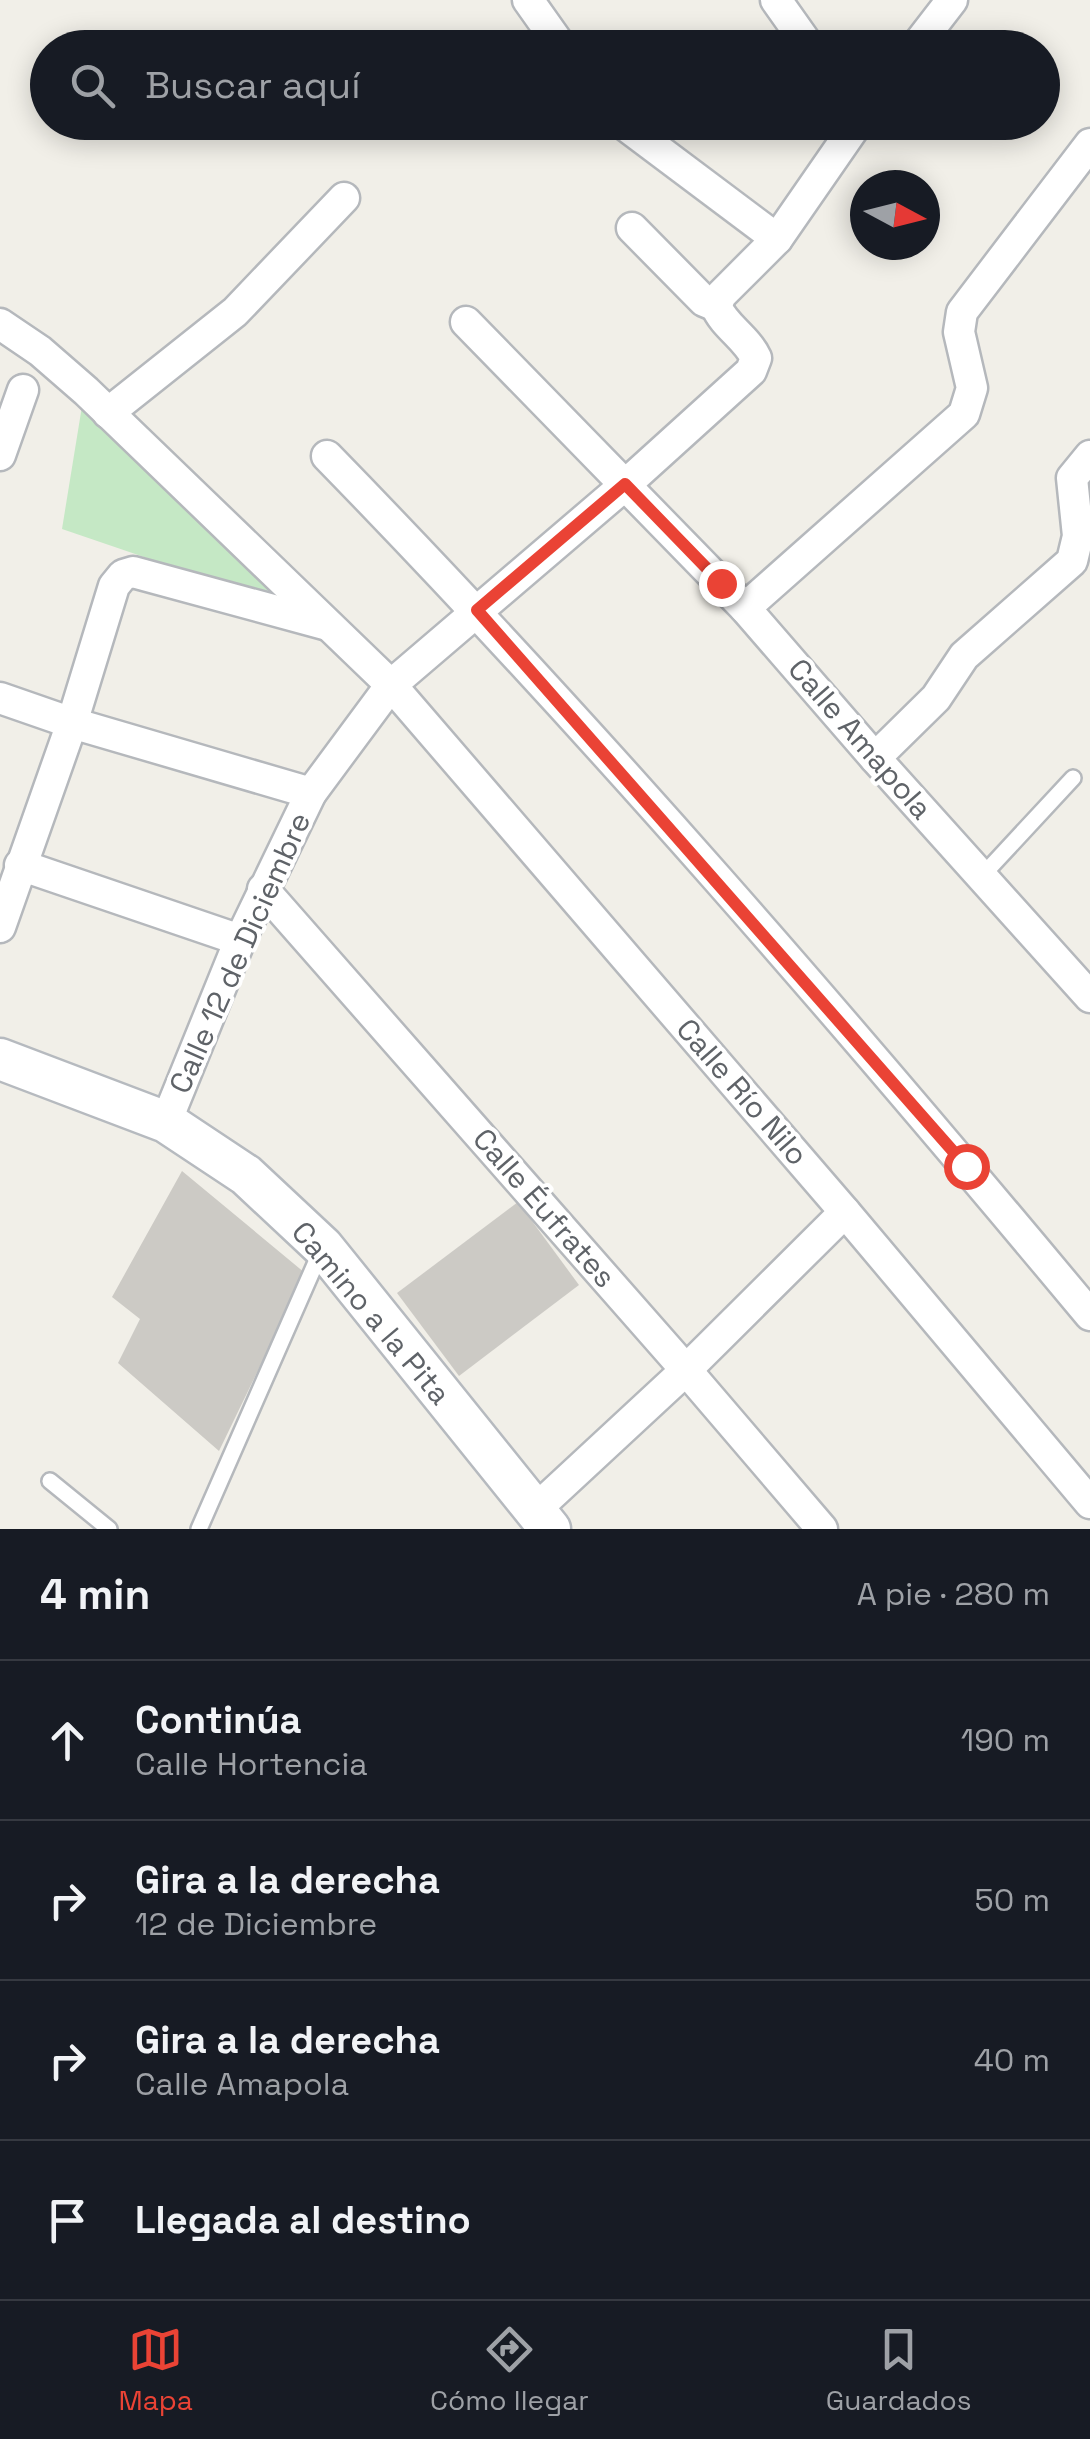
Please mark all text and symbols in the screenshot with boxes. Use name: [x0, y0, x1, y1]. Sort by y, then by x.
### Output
search box: [30, 30, 1060, 140]
icon: search: [65, 58, 120, 113]
text: Buscar aquí: [145, 61, 360, 109]
north arrow: [850, 170, 940, 260]
route end: [699, 561, 745, 607]
street label: Calle Amapola: [780, 650, 941, 827]
street label: Calle 12 de Diciembre: [160, 806, 319, 1099]
street label: Calle Río Nilo: [668, 1010, 817, 1173]
street label: Calle Éufrates: [464, 1120, 624, 1296]
route start: [944, 1144, 990, 1190]
street label: Camino a la Pita: [283, 1213, 460, 1413]
text: 4 min: [40, 1568, 150, 1621]
text: A pie · 280 m: [857, 1574, 1050, 1614]
text: Continúa: [135, 1696, 302, 1744]
icon: ahead: [40, 1713, 95, 1768]
text: 190 m: [961, 1720, 1050, 1760]
text: Calle Hortencia: [135, 1744, 368, 1784]
text: Gira a la derecha: [135, 1856, 440, 1904]
icon: right: [40, 1873, 95, 1928]
text: 50 m: [975, 1880, 1050, 1920]
text: 12 de Diciembre: [135, 1904, 377, 1944]
text: Gira a la derecha: [135, 2016, 440, 2064]
icon: right: [40, 2033, 95, 2088]
text: 40 m: [974, 2040, 1050, 2080]
text: Calle Amapola: [135, 2064, 349, 2104]
icon: arrive: [40, 2193, 95, 2248]
text: Llegada al destino: [135, 2196, 471, 2244]
tab: Mapa: [119, 2322, 193, 2418]
tab: Cómo llegar: [430, 2322, 589, 2418]
tab: Guardados: [826, 2322, 971, 2418]

